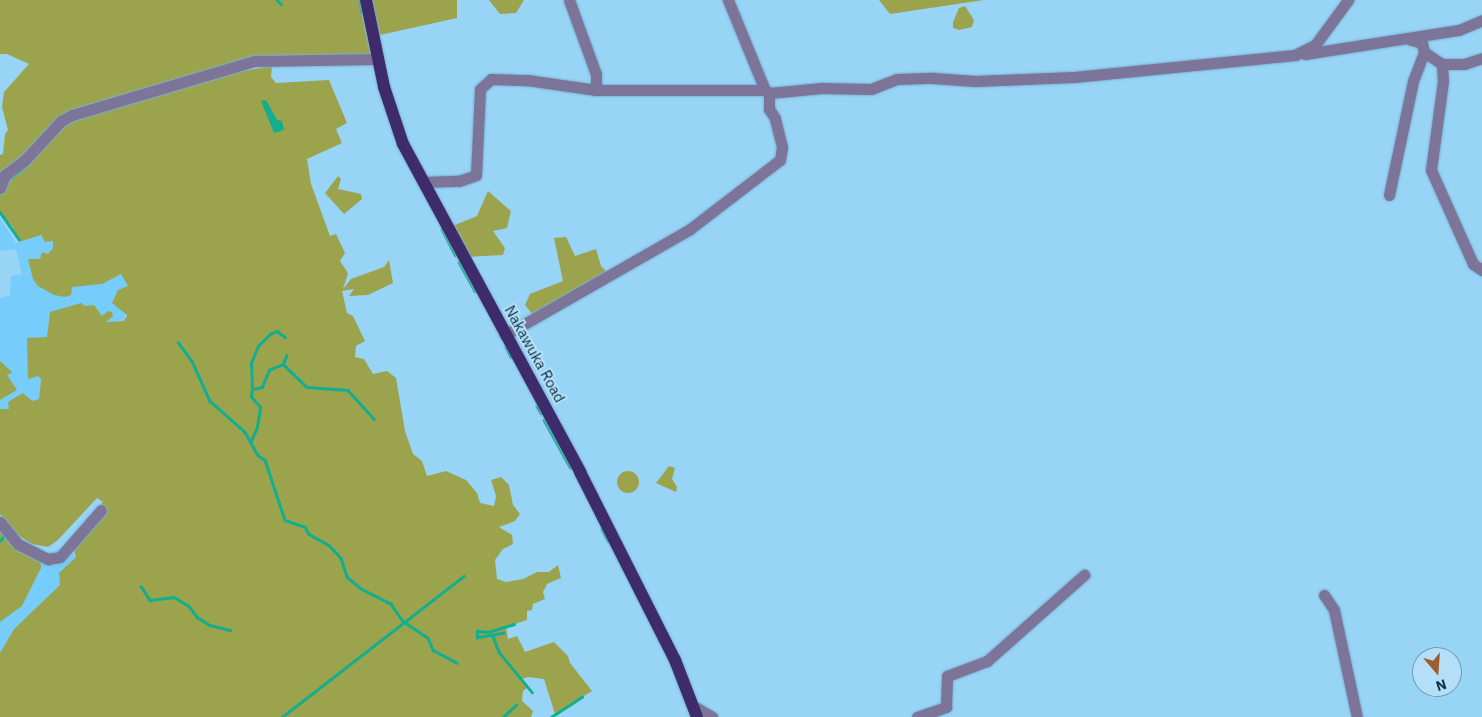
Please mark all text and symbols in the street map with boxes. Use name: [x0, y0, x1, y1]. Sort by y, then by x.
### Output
street label: Nakawuka Road: [501, 302, 569, 406]
north arrow: [1412, 647, 1462, 697]
text: N: [1434, 675, 1449, 695]

